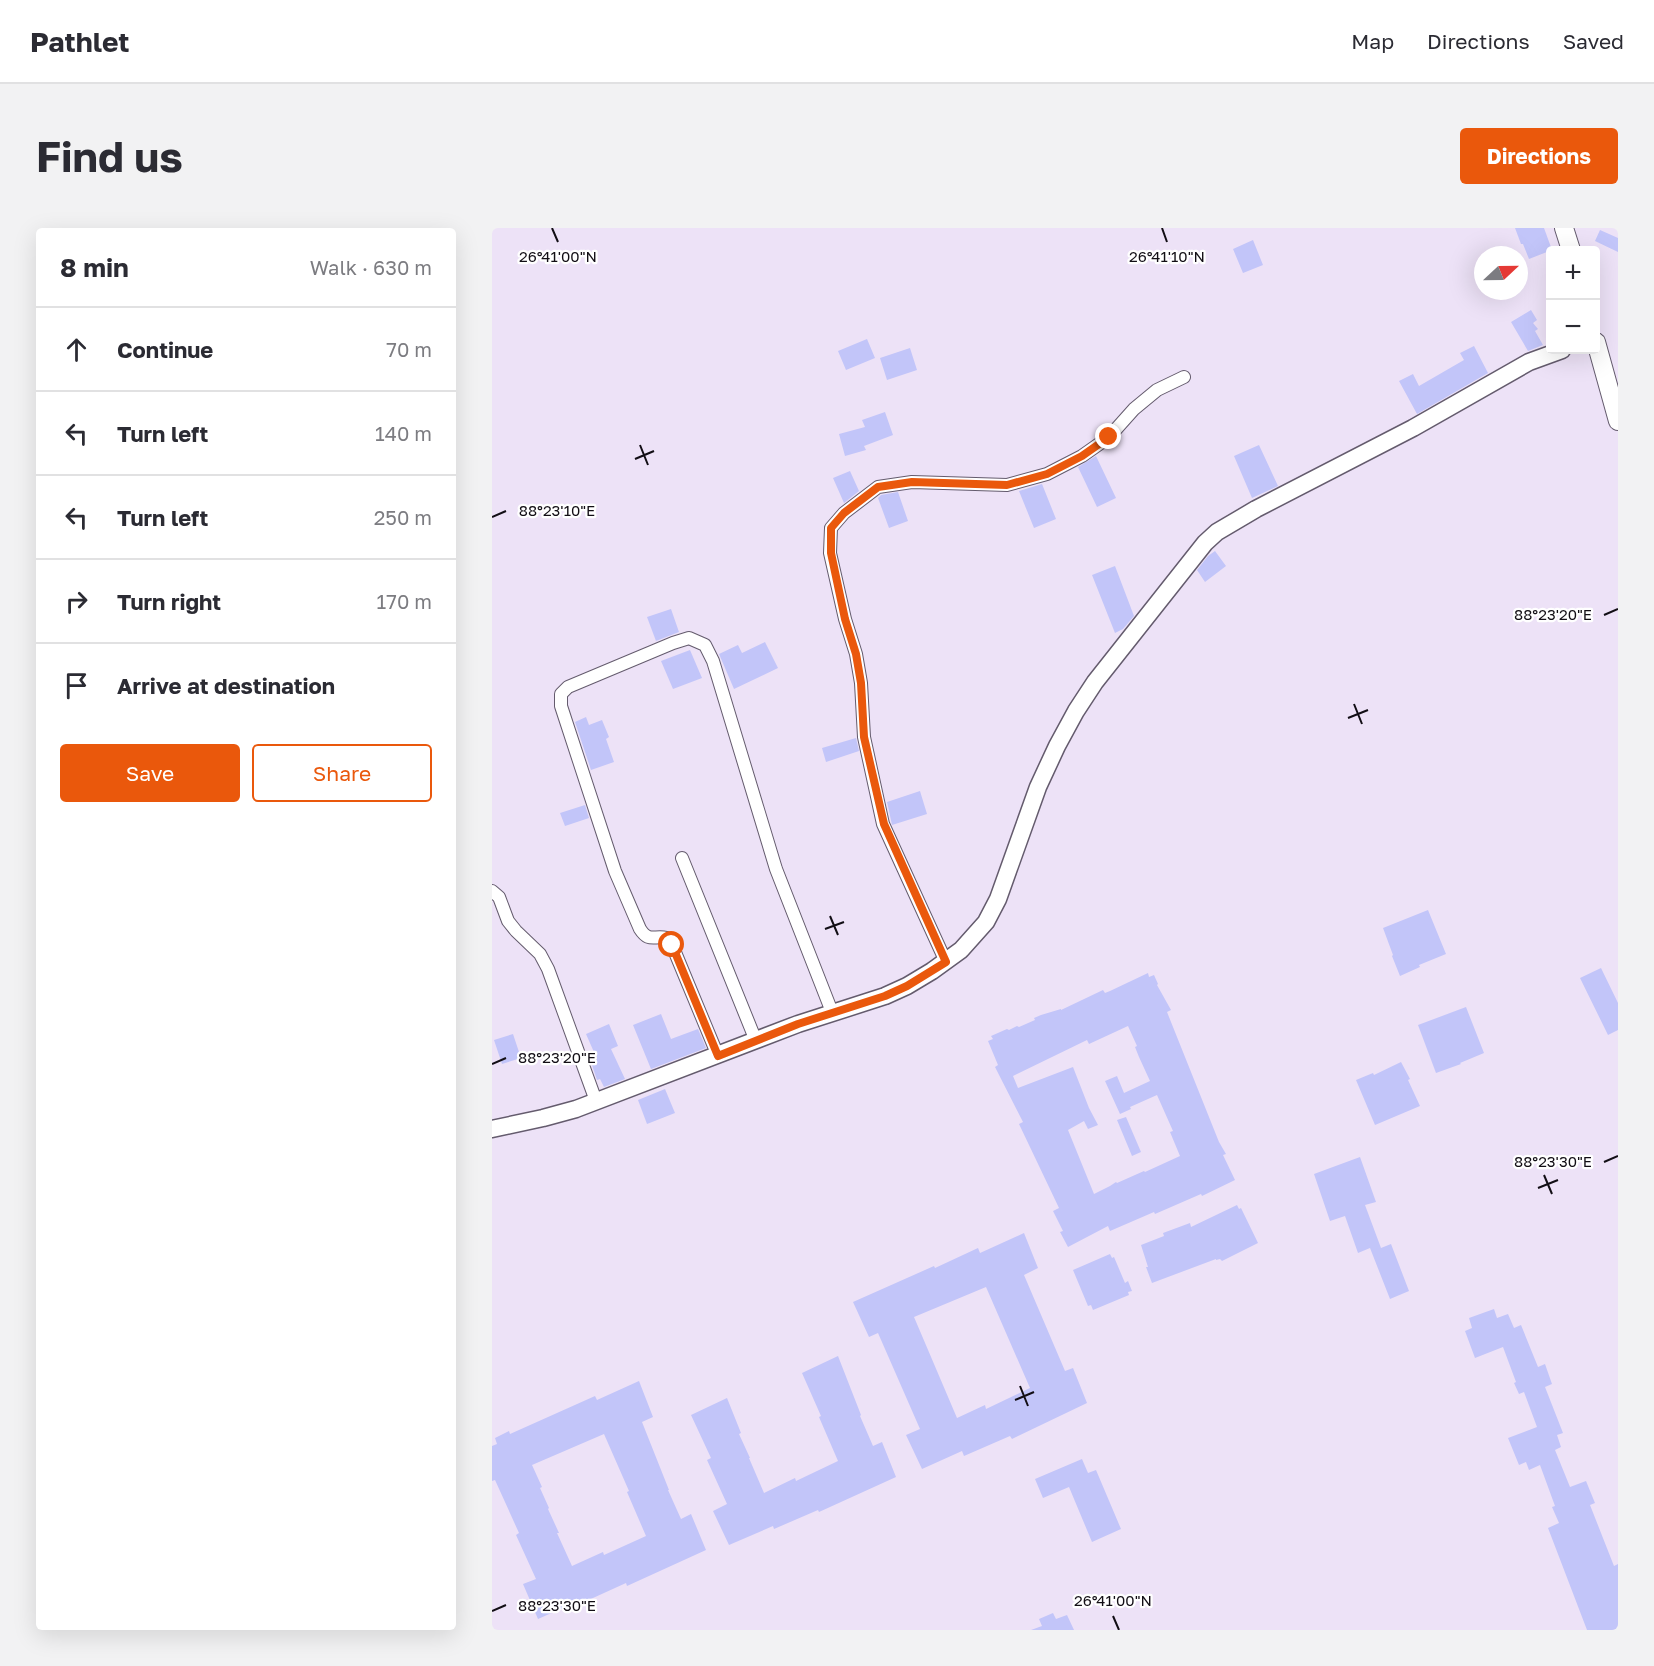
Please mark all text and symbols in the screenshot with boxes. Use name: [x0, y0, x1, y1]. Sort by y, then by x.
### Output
text: Pathlet: [30, 25, 130, 58]
text: Map: [1351, 28, 1394, 54]
text: Directions: [1427, 28, 1530, 54]
text: Saved: [1563, 28, 1624, 54]
button: Directions: [1460, 128, 1618, 184]
text: Find us: [36, 131, 183, 181]
north arrow: [1474, 246, 1528, 300]
map controls: [1546, 246, 1600, 354]
button: +: [1546, 246, 1600, 300]
text: 26°41'00"N: [519, 247, 597, 265]
text: 26°41'10"N: [1129, 247, 1205, 265]
text: 8 min: [60, 252, 129, 283]
text: Walk · 630 m: [310, 255, 432, 279]
button: −: [1546, 300, 1600, 354]
icon: ahead: [60, 333, 93, 366]
text: Continue: [117, 336, 213, 363]
text: 70 m: [386, 337, 432, 361]
icon: left: [60, 417, 93, 450]
text: Turn left: [117, 420, 208, 447]
text: 140 m: [375, 421, 432, 445]
route end: [1095, 423, 1121, 449]
icon: left: [60, 501, 93, 534]
text: 88°23'10"E: [519, 501, 595, 519]
text: Turn left: [117, 504, 208, 531]
text: 250 m: [374, 505, 432, 529]
icon: right: [60, 585, 93, 618]
text: Turn right: [117, 588, 221, 615]
text: 170 m: [377, 589, 432, 613]
text: 88°23'20"E: [1514, 605, 1592, 623]
icon: arrive: [60, 669, 93, 702]
text: Arrive at destination: [117, 672, 335, 699]
button: Save: [60, 744, 240, 802]
button: Share: [252, 744, 432, 802]
route start: [658, 931, 684, 957]
text: 88°23'20"E: [518, 1048, 596, 1066]
text: 88°23'30"E: [1514, 1152, 1592, 1170]
text: 26°41'00"N: [1074, 1591, 1152, 1609]
text: 88°23'30"E: [518, 1596, 596, 1614]

